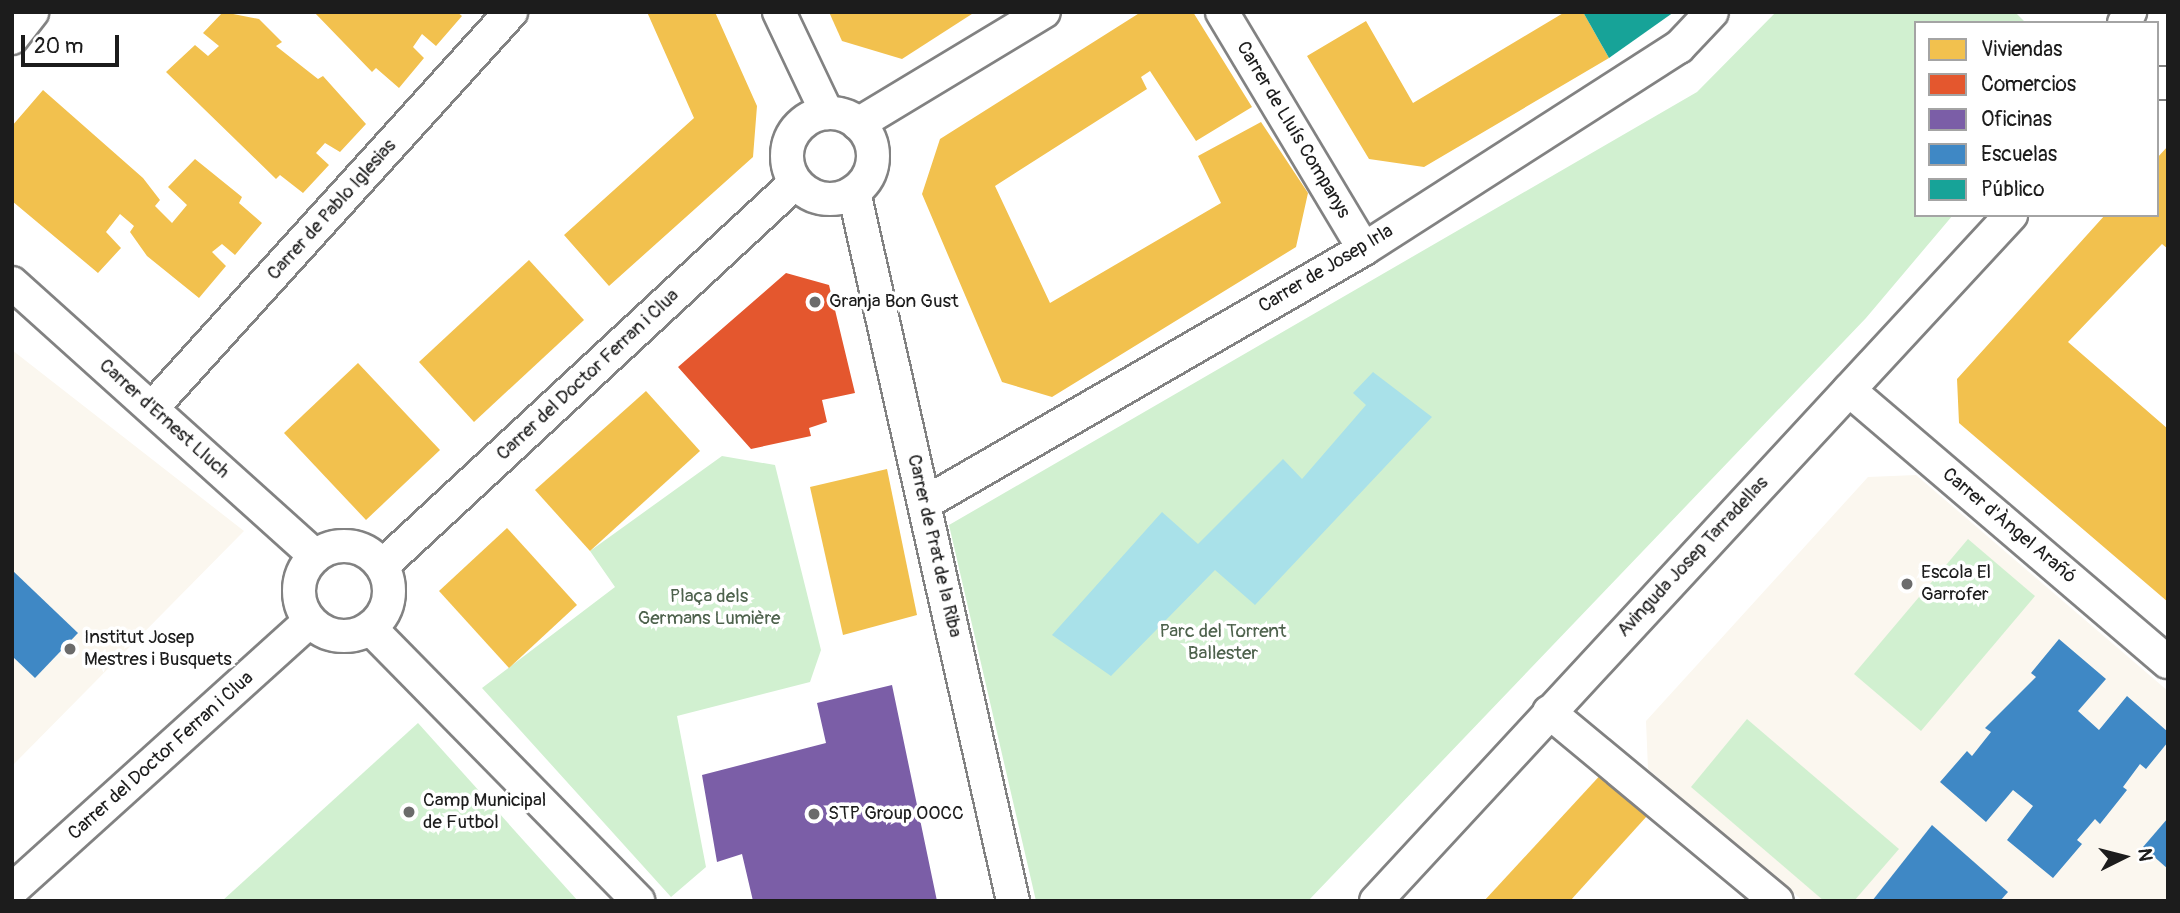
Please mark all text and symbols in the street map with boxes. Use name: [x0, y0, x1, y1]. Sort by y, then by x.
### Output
scale bar: [24, 21, 122, 65]
legend: [1914, 21, 2159, 217]
text: 20 m: [34, 33, 83, 60]
text: Viviendas: [1981, 36, 2062, 63]
street label: Carrer de Lluís Companys: [1231, 37, 1355, 223]
text: Comercios: [1981, 71, 2076, 98]
text: Oficinas: [1981, 106, 2052, 133]
street label: Carrer de Pablo Iglesias: [263, 135, 401, 285]
text: Escuelas: [1981, 141, 2057, 168]
text: Público: [1981, 176, 2044, 203]
street label: Carrer de Josep Irla: [1255, 220, 1397, 318]
street label: Carrer del Doctor Ferran i Clua: [492, 284, 684, 466]
place label: Granja Bon Gust: [829, 291, 959, 313]
marker: Granja Bon Gust: [807, 294, 823, 310]
street label: Carrer d'Ernest Lluch: [94, 354, 234, 484]
street label: Carrer de Prat de la Riba: [902, 452, 966, 640]
street label: Carrer d'Àngel Arañó: [1938, 463, 2080, 589]
street label: Avinguda Josep Tarradellas: [1613, 472, 1773, 642]
place label: Escola El Garrofer: [1921, 562, 1991, 606]
marker: Escola El Garrofer: [1899, 576, 1915, 592]
park label: Plaça dels Germans Lumière: [638, 586, 780, 630]
park label: Parc del Torrent Ballester: [1160, 621, 1286, 665]
place label: Institut Josep Mestres i Busquets: [84, 627, 232, 671]
marker: Institut Josep Mestres i Busquets: [62, 641, 78, 657]
street label: Carrer del Doctor Ferran i Clua: [64, 667, 258, 845]
place label: Camp Municipal de Futbol: [423, 790, 546, 834]
place label: STP Group OOCC: [828, 803, 964, 825]
marker: Camp Municipal de Futbol: [401, 804, 417, 820]
marker: STP Group OOCC: [806, 806, 822, 822]
north arrow: [2089, 822, 2159, 892]
text: N: [2132, 847, 2157, 862]

